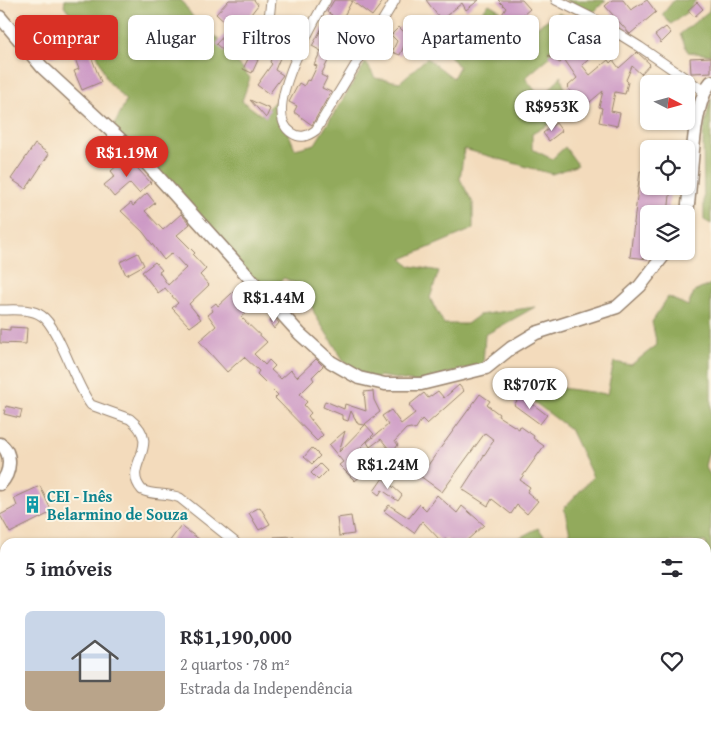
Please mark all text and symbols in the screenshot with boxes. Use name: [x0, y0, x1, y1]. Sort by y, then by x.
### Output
chip: Comprar: [15, 15, 118, 60]
chip: Alugar: [128, 15, 214, 60]
chip: Filtros: [224, 15, 309, 60]
chip: Novo: [319, 15, 393, 60]
chip: Apartamento: [403, 15, 539, 60]
chip: Casa: [549, 15, 619, 60]
north arrow: [640, 75, 695, 130]
map controls: [640, 75, 695, 260]
pin: R$953K: [511, 90, 593, 132]
text: R$953K: [525, 94, 579, 118]
pin: R$1.19M: [81, 136, 173, 178]
text: R$1.19M: [96, 140, 158, 164]
button: locate: [640, 140, 695, 195]
button: layers: [640, 205, 695, 260]
pin: R$1.44M: [228, 280, 320, 323]
text: R$1.44M: [243, 285, 305, 309]
pin: R$707K: [489, 368, 571, 410]
text: R$707K: [503, 372, 557, 396]
pin: R$1.24M: [342, 448, 434, 490]
text: R$1.24M: [357, 452, 419, 476]
place label: CEI - Inês Belarmino de Souza: [47, 484, 189, 526]
building icon: CEI - Inês Belarmino de Souza: [23, 495, 43, 515]
text: 5 imóveis: [25, 553, 112, 584]
icon: filters: [658, 554, 686, 582]
text: R$1,190,000: [180, 621, 292, 652]
icon: home: [65, 631, 125, 691]
icon: heart: [658, 647, 686, 675]
text: 2 quartos · 78 m²: [180, 652, 290, 676]
text: Estrada da Independência: [180, 676, 353, 700]

